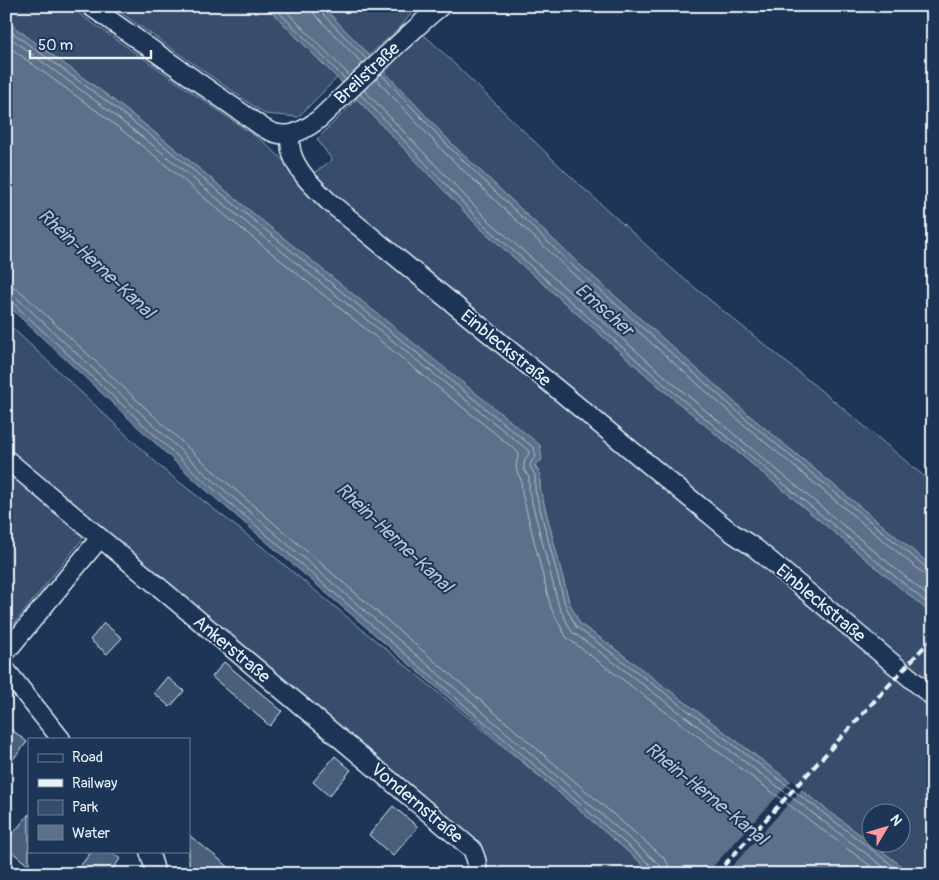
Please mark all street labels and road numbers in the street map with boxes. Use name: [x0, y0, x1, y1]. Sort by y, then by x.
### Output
street label: Breilstraße: [330, 37, 405, 110]
street label: Einbleckstraße: [456, 305, 556, 392]
street label: Einbleckstraße: [771, 559, 870, 648]
street label: Ankerstraße: [188, 611, 275, 688]
street label: Vondernstraße: [366, 758, 468, 849]

